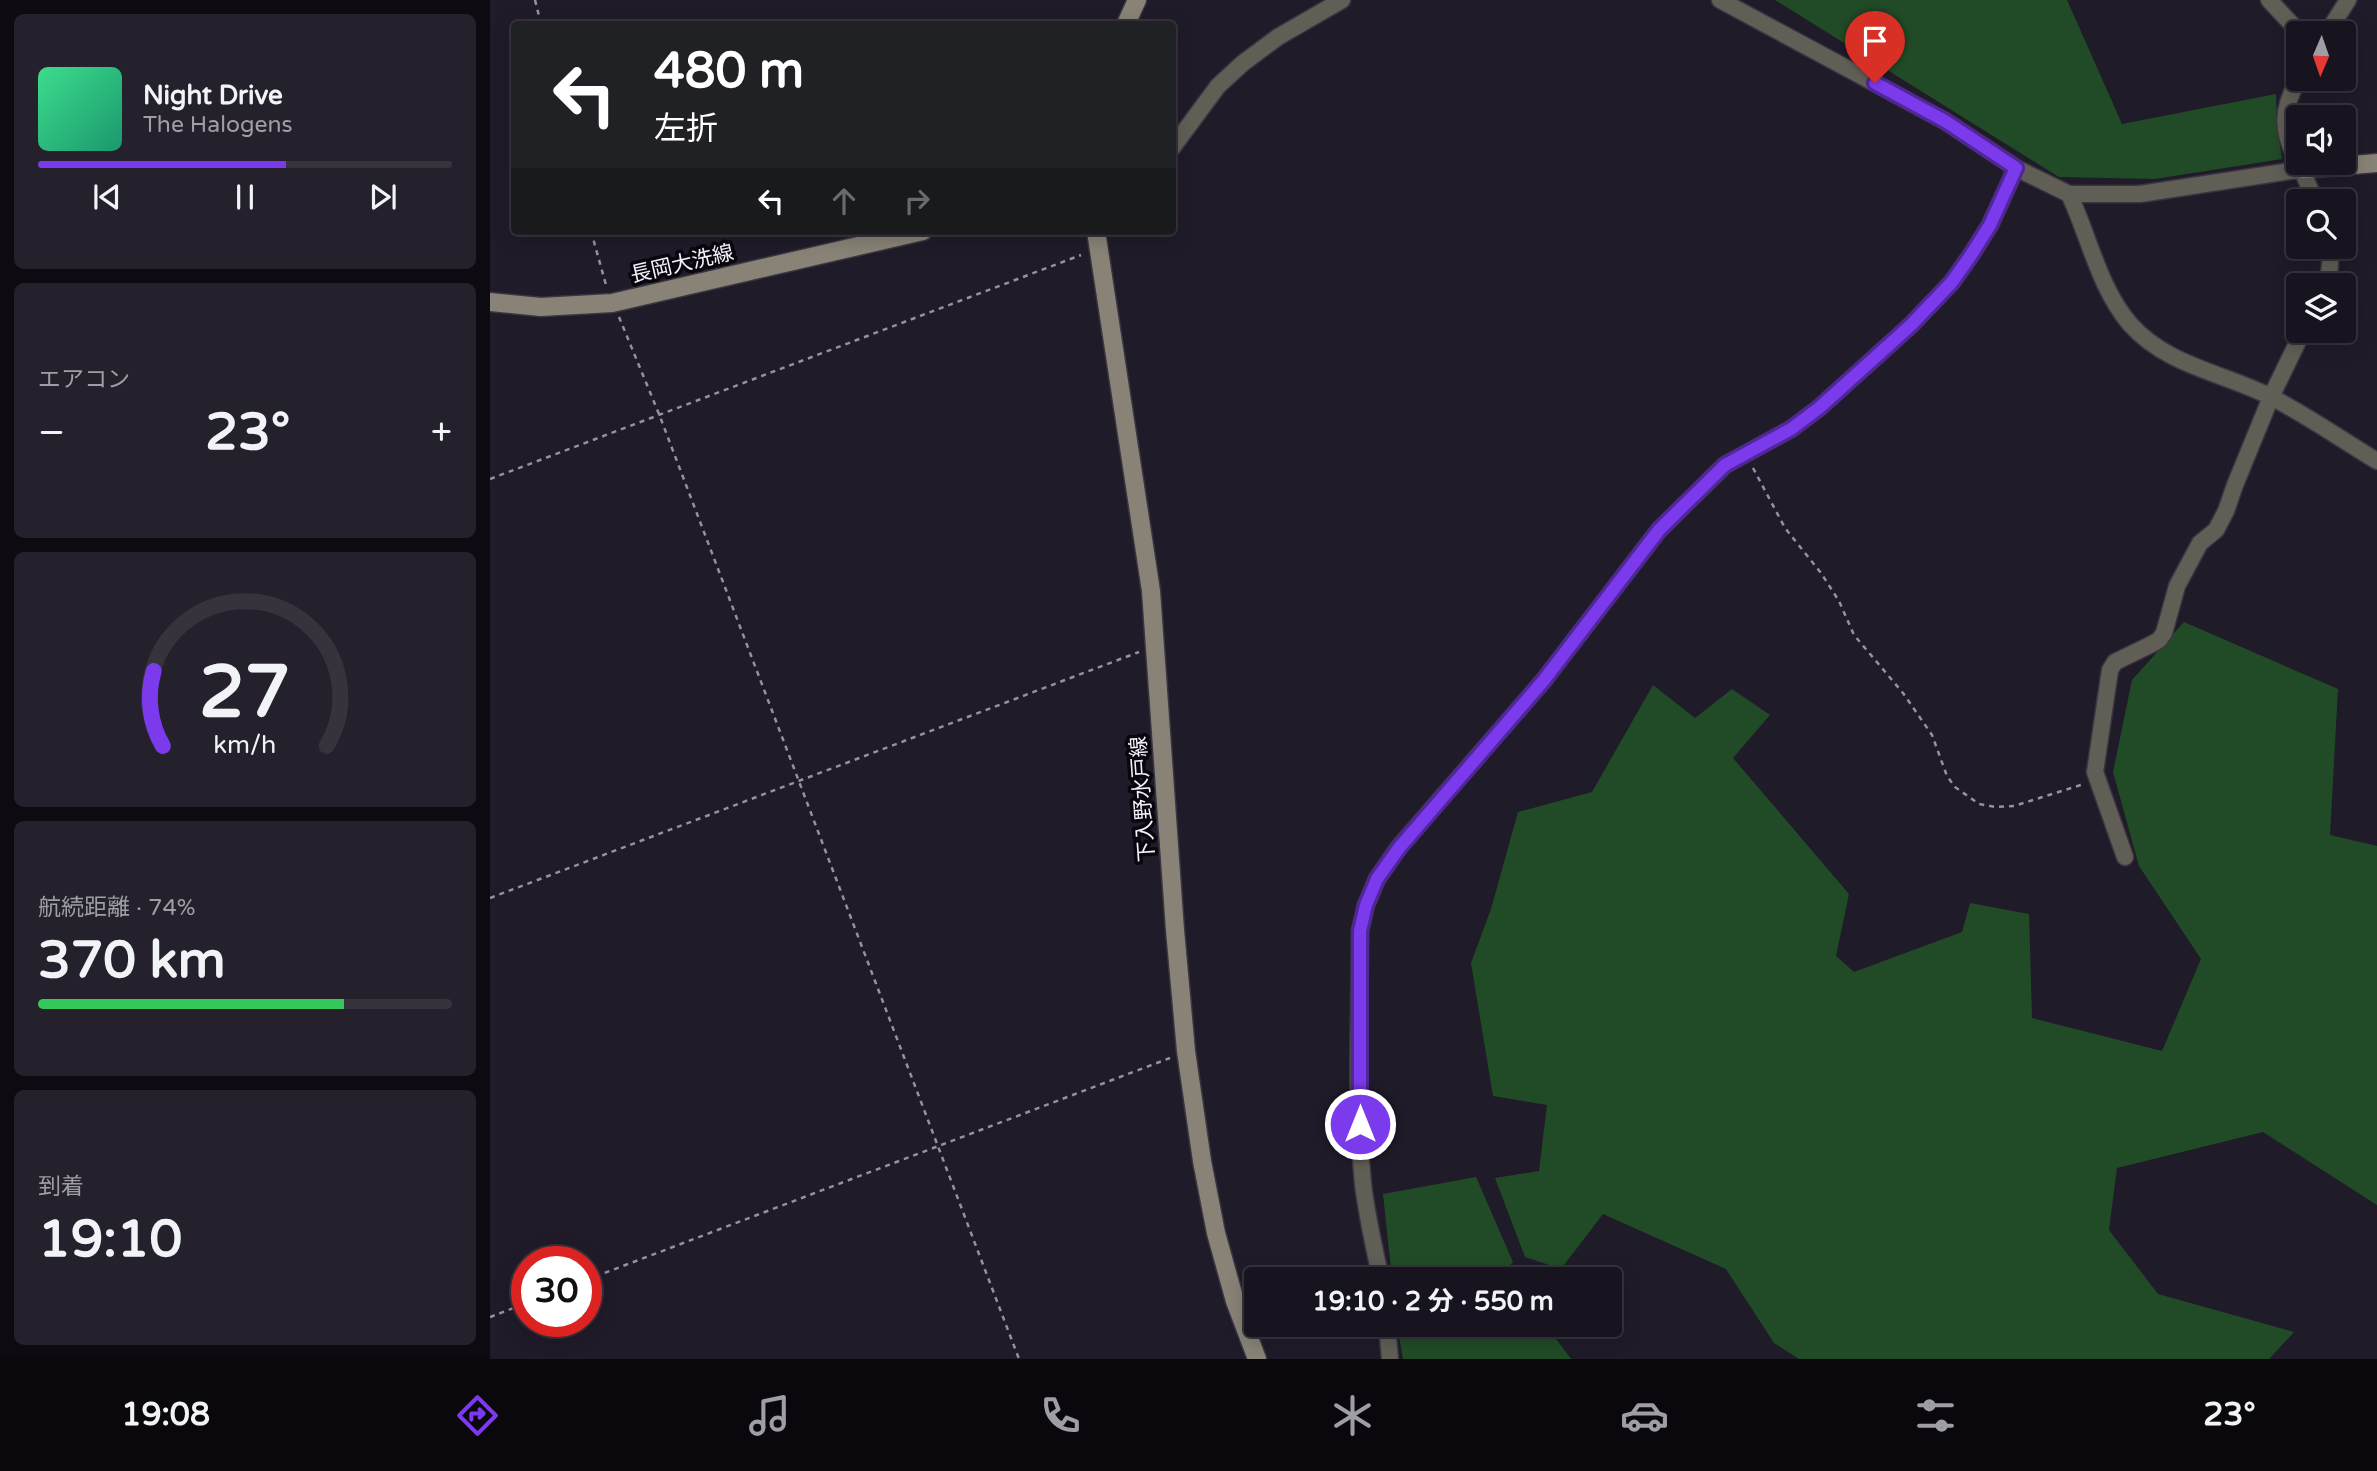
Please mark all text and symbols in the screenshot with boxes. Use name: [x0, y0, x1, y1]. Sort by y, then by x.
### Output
pin: [1845, 11, 1905, 83]
north arrow: [2286, 21, 2356, 91]
map controls: [2286, 21, 2356, 343]
icon: arrive: [1856, 22, 1894, 60]
text: 480 m: [654, 42, 804, 101]
icon: left: [539, 49, 630, 140]
text: Night Drive: [143, 80, 283, 111]
button: sound: [2286, 105, 2356, 175]
text: 左折: [654, 110, 718, 148]
text: The Halogens: [143, 111, 292, 139]
icon: previous: [88, 178, 126, 216]
icon: pause: [226, 178, 264, 216]
icon: next: [364, 178, 402, 216]
icon: left: [752, 182, 790, 220]
icon: ahead: [825, 182, 863, 220]
icon: right: [898, 182, 936, 220]
button: search: [2286, 189, 2356, 259]
street label: 長岡大洗線: [628, 240, 736, 288]
button: layers: [2286, 273, 2356, 343]
text: エアコン: [38, 366, 130, 394]
text: 23°: [205, 401, 290, 464]
text: −: [38, 410, 65, 456]
text: +: [431, 410, 452, 456]
text: 27: [199, 649, 291, 737]
text: km/h: [214, 729, 276, 759]
street label: 下入野水戸線: [1126, 735, 1160, 863]
text: 航続距離 · 74%: [38, 894, 196, 922]
text: 370 km: [38, 929, 226, 992]
position arrow: [1323, 1087, 1397, 1161]
text: 到着: [38, 1173, 84, 1201]
text: 19:10: [38, 1208, 182, 1271]
speed limit sign: 30: [511, 1246, 602, 1337]
text: 19:10 · 2 分 · 550 m: [1312, 1286, 1554, 1317]
icon: directions: [453, 1391, 502, 1440]
icon: music: [745, 1391, 794, 1440]
icon: phone: [1036, 1391, 1085, 1440]
icon: climate: [1328, 1391, 1377, 1440]
icon: car: [1620, 1391, 1669, 1440]
icon: filters: [1911, 1391, 1960, 1440]
text: 19:08: [121, 1396, 210, 1434]
text: 23°: [2203, 1396, 2256, 1434]

